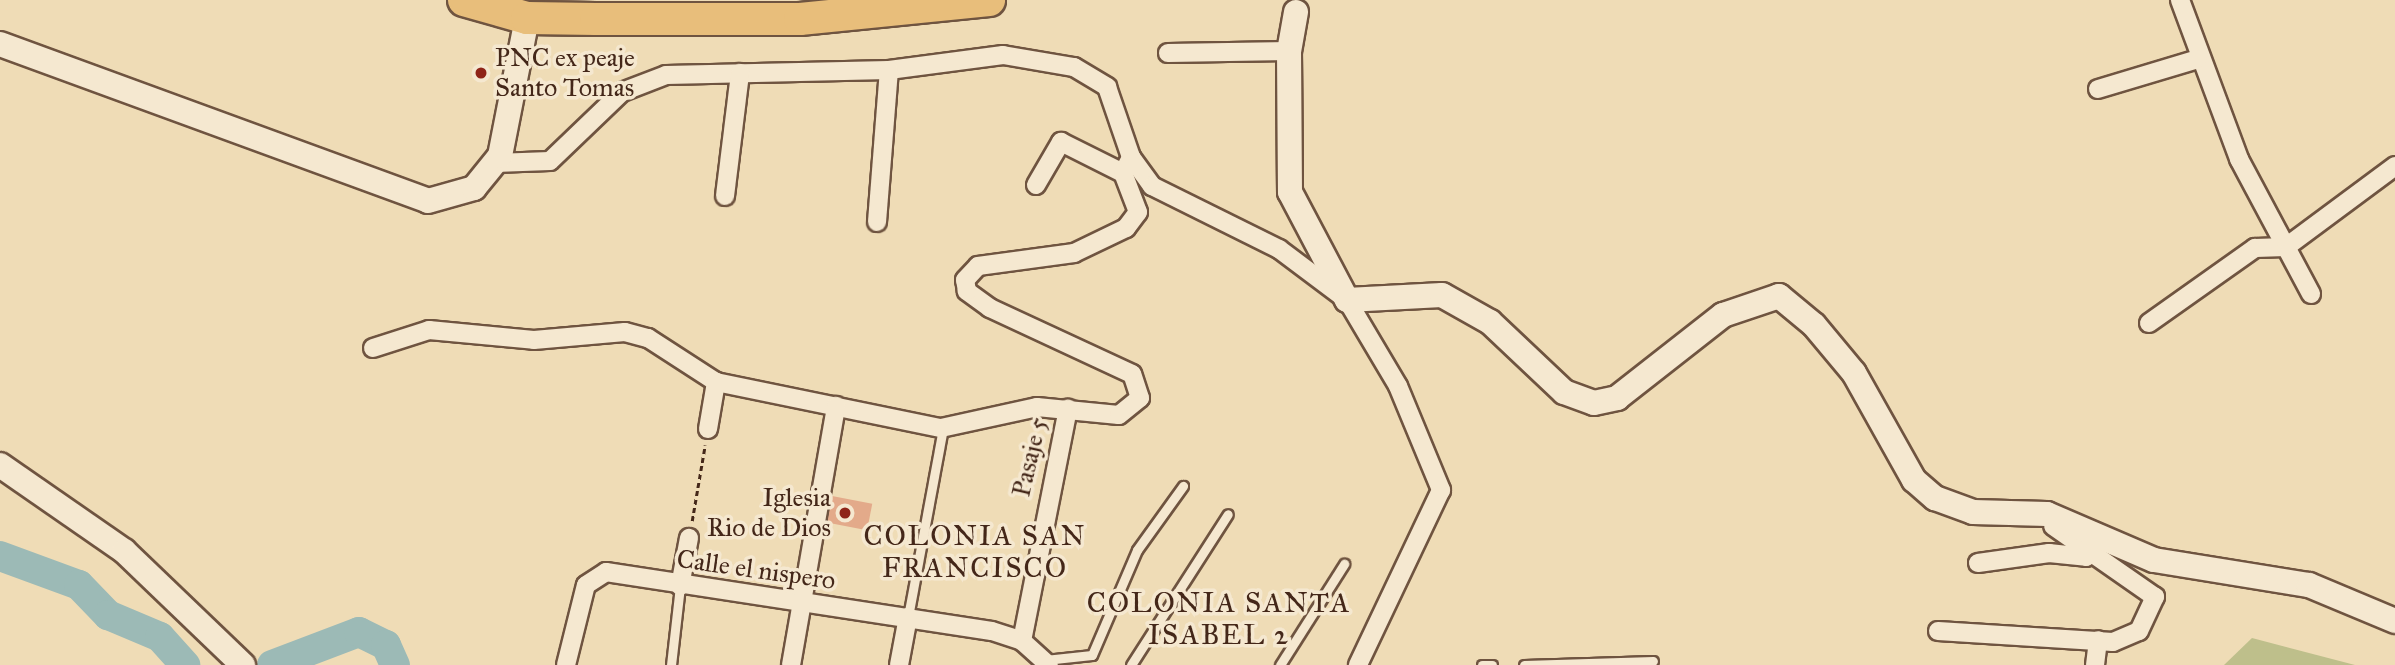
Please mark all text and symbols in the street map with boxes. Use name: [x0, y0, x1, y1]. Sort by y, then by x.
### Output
place label: PNC ex peaje Santo Tomas: [495, 42, 635, 104]
marker: PNC ex peaje Santo Tomas: [473, 65, 489, 81]
street label: Pasaje 5: [1006, 414, 1054, 500]
place label: Iglesia Rio de Dios: [707, 482, 831, 544]
marker: Iglesia Rio de Dios: [837, 505, 853, 521]
district label: COLONIA SAN FRANCISCO: [865, 519, 1085, 585]
street label: Calle el nispero: [675, 543, 837, 597]
district label: COLONIA SANTA ISABEL 2: [1088, 586, 1350, 652]

